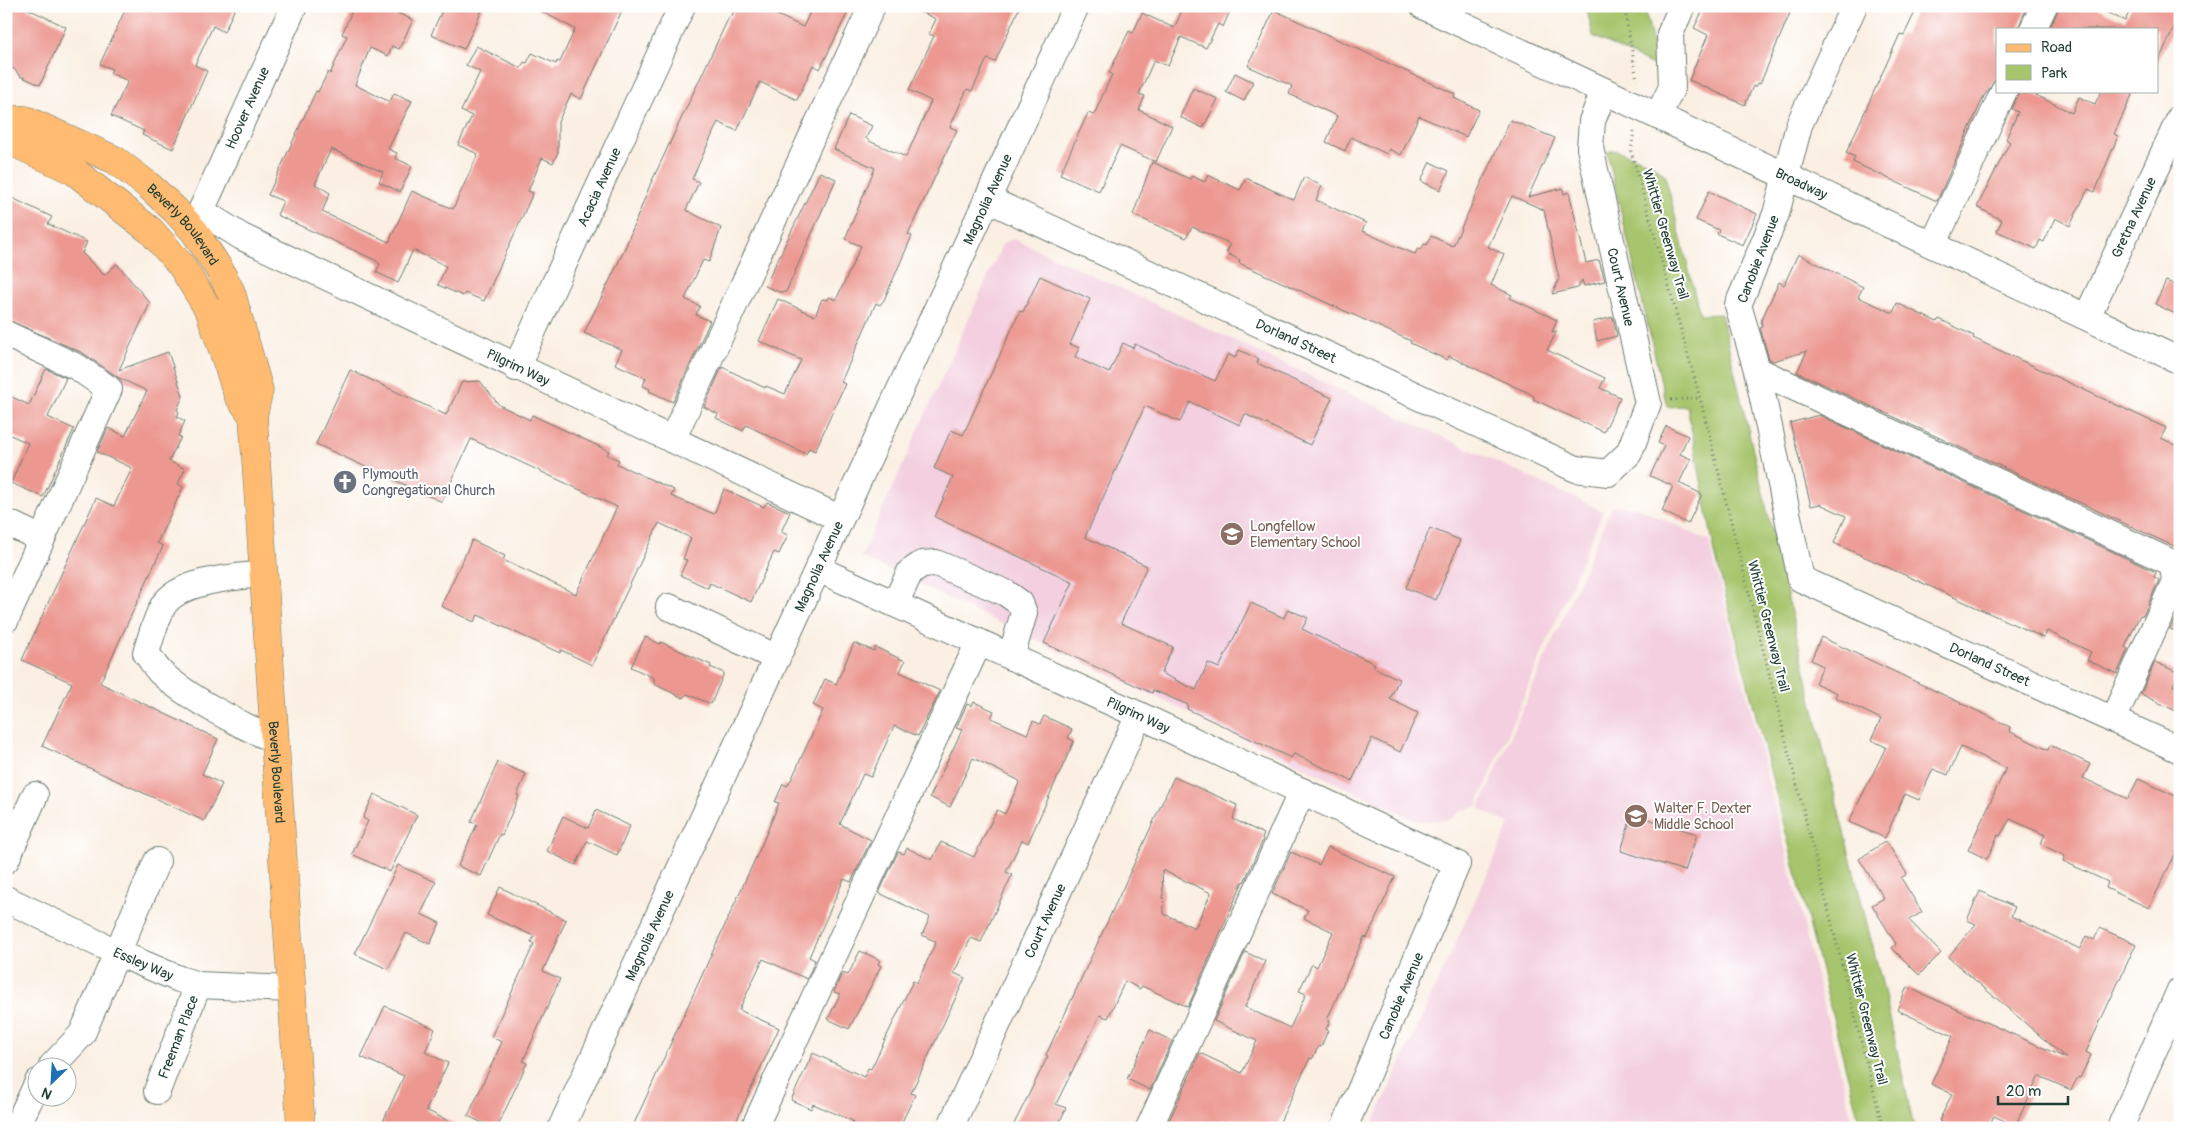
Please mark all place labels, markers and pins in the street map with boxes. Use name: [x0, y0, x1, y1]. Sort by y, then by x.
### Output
place label: Plymouth Congregational Church: [362, 466, 495, 499]
church icon: Plymouth Congregational Church: [332, 469, 358, 495]
place label: Longfellow Elementary School: [1250, 518, 1361, 551]
school or university icon: Longfellow Elementary School: [1219, 521, 1245, 547]
place label: Walter F. Dexter Middle School: [1654, 800, 1751, 833]
school or university icon: Walter F. Dexter Middle School: [1623, 803, 1649, 829]

